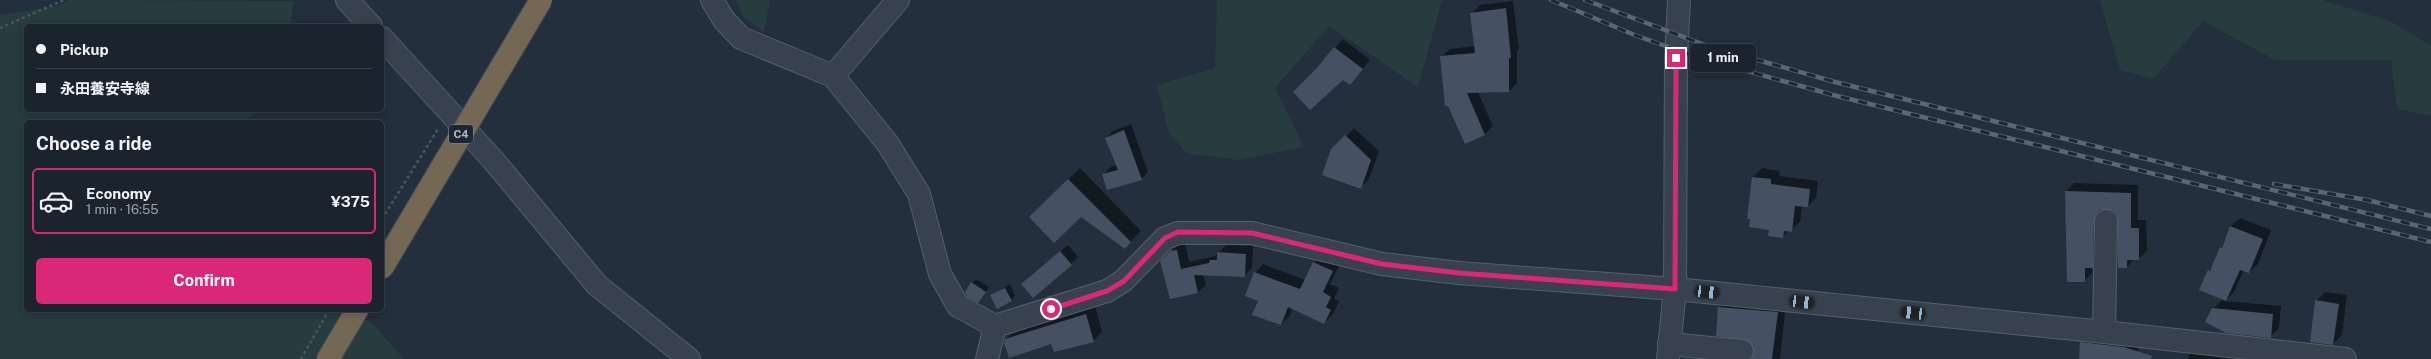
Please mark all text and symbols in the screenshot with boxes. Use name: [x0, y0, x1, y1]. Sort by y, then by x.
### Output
text: Pickup: [60, 41, 109, 58]
callout: 1 min: [1690, 44, 1756, 72]
route end: [1667, 49, 1685, 67]
text: 1 min: [1707, 50, 1739, 65]
text: 永田養安寺線: [60, 80, 150, 97]
road number: C4: [449, 125, 473, 143]
text: Choose a ride: [36, 133, 152, 154]
icon: car: [38, 183, 74, 219]
text: Economy: [86, 185, 151, 202]
text: ¥375: [331, 193, 370, 210]
text: 1 min · 16:55: [86, 202, 159, 217]
button: Confirm: [36, 258, 372, 304]
car: [1694, 285, 1720, 299]
car: [1789, 295, 1815, 309]
route start: [1042, 300, 1060, 318]
car: [1900, 306, 1926, 320]

